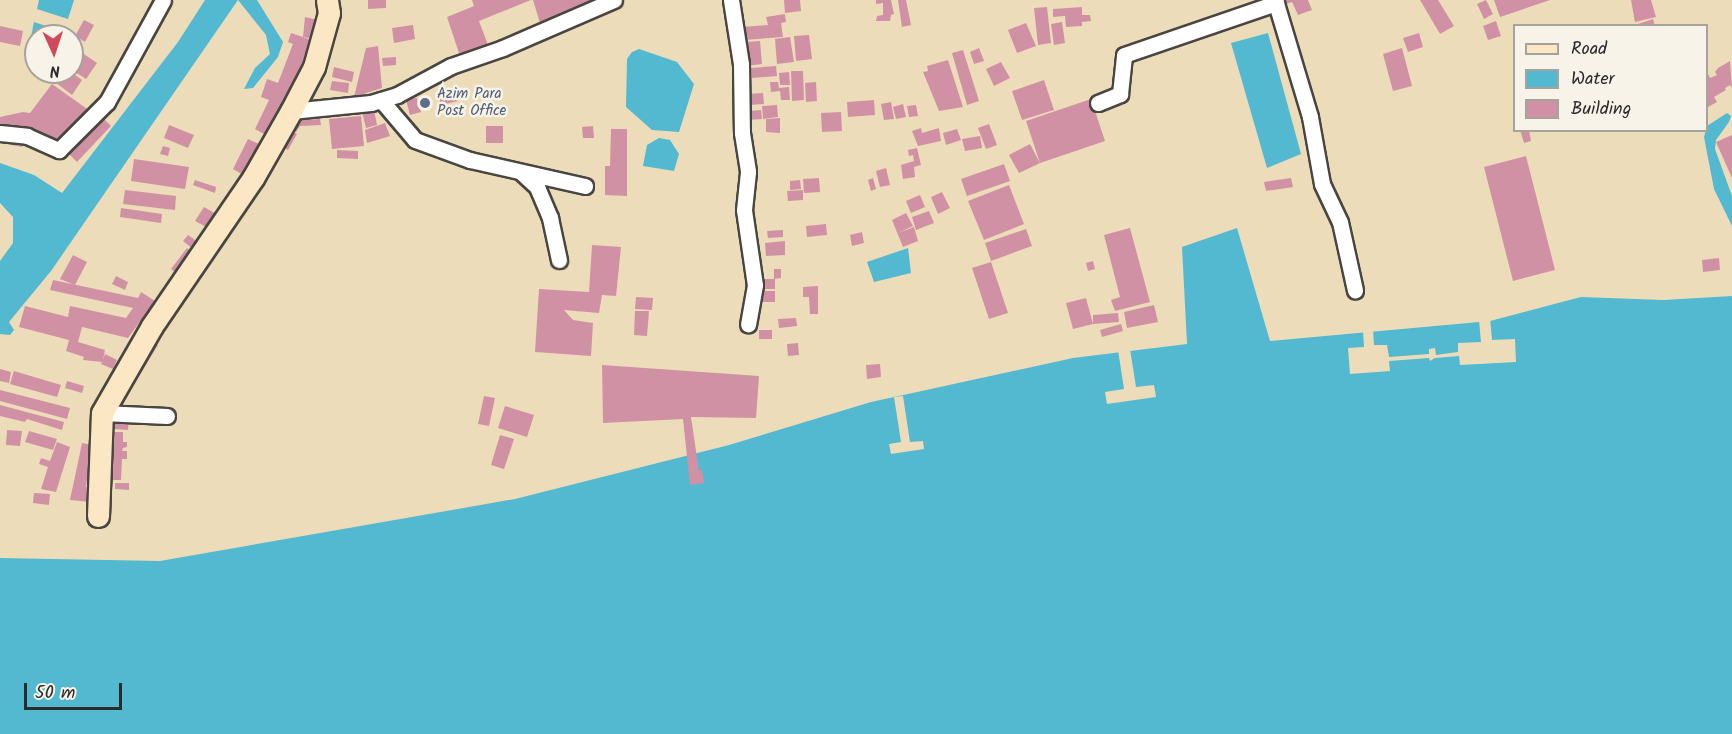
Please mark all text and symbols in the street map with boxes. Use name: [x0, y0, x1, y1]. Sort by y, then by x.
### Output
north arrow: [24, 24, 84, 84]
legend: [1513, 24, 1708, 132]
text: Road: [1571, 35, 1607, 64]
text: N: [49, 58, 61, 83]
text: Water: [1571, 65, 1615, 94]
place label: Azim Para Post Office: [437, 85, 506, 120]
text: Building: [1571, 95, 1631, 124]
marker: Azim Para Post Office: [418, 96, 432, 110]
scale bar: [27, 671, 124, 709]
text: 50 m: [35, 679, 75, 708]

